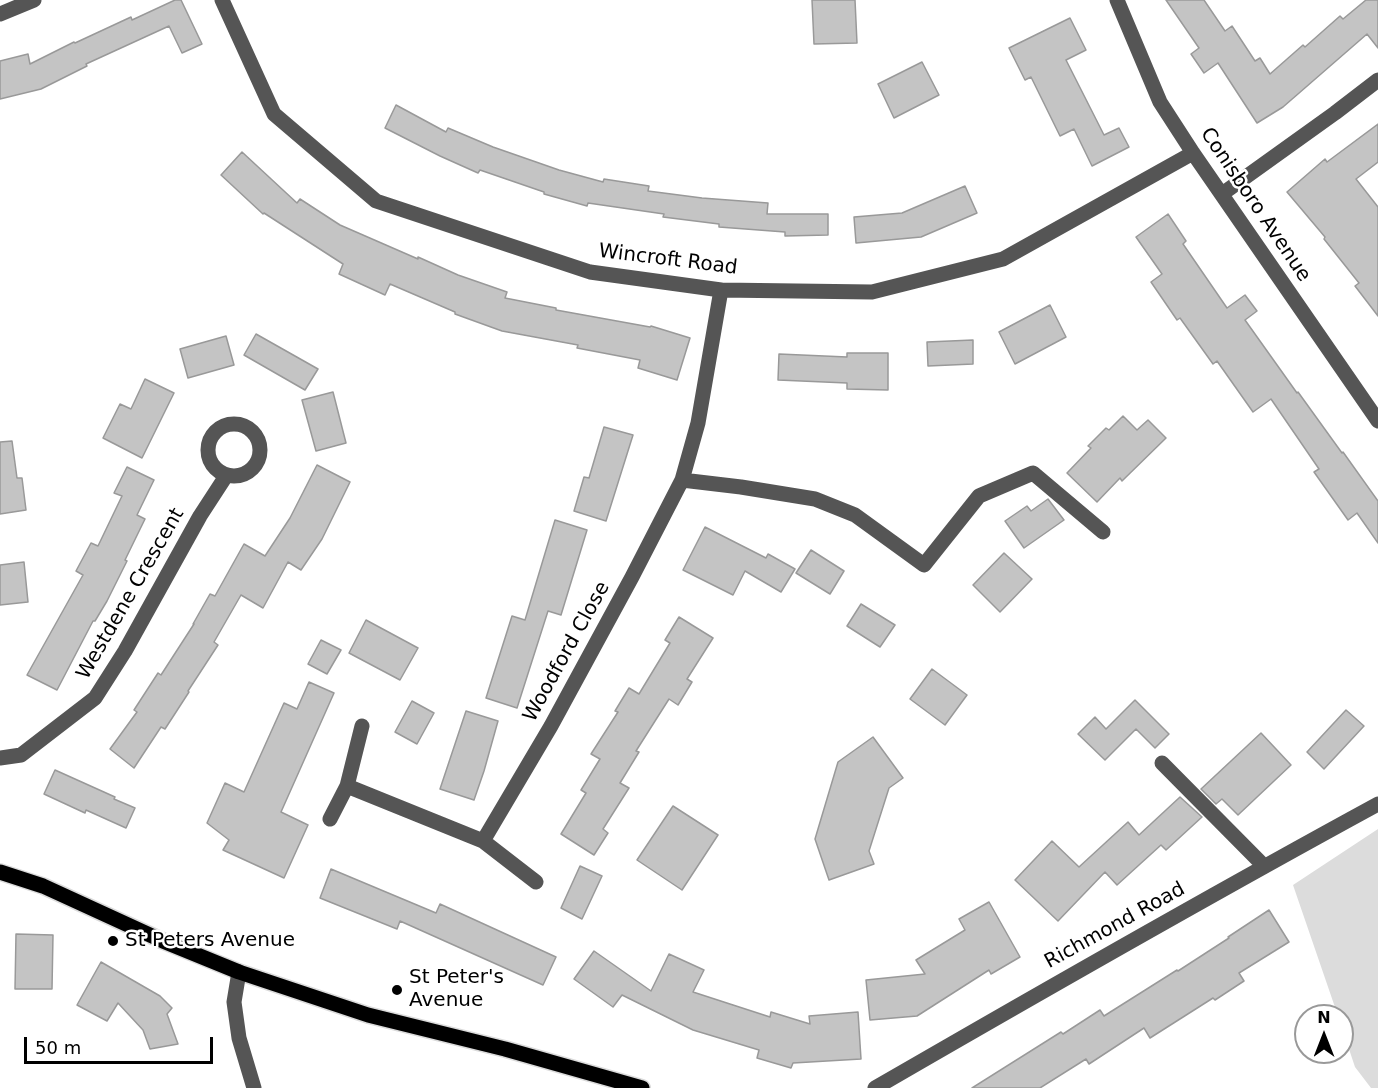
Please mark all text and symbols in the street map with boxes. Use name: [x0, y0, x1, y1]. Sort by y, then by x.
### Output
street label: Conisboro Avenue: [1195, 123, 1315, 287]
street label: Wincroft Road: [597, 240, 739, 280]
street label: Westdene Crescent: [72, 504, 190, 684]
street label: Woodford Close: [519, 578, 615, 726]
street label: Richmond Road: [1041, 878, 1189, 974]
place label: St Peters Avenue: [125, 929, 295, 953]
marker: St Peters Avenue: [106, 934, 120, 948]
place label: St Peter's Avenue: [409, 966, 504, 1013]
marker: St Peter's Avenue: [390, 983, 404, 997]
north arrow: [1294, 1004, 1354, 1064]
text: N: [1317, 1008, 1331, 1027]
scale bar: [27, 1025, 216, 1063]
text: 50 m: [35, 1037, 81, 1058]

